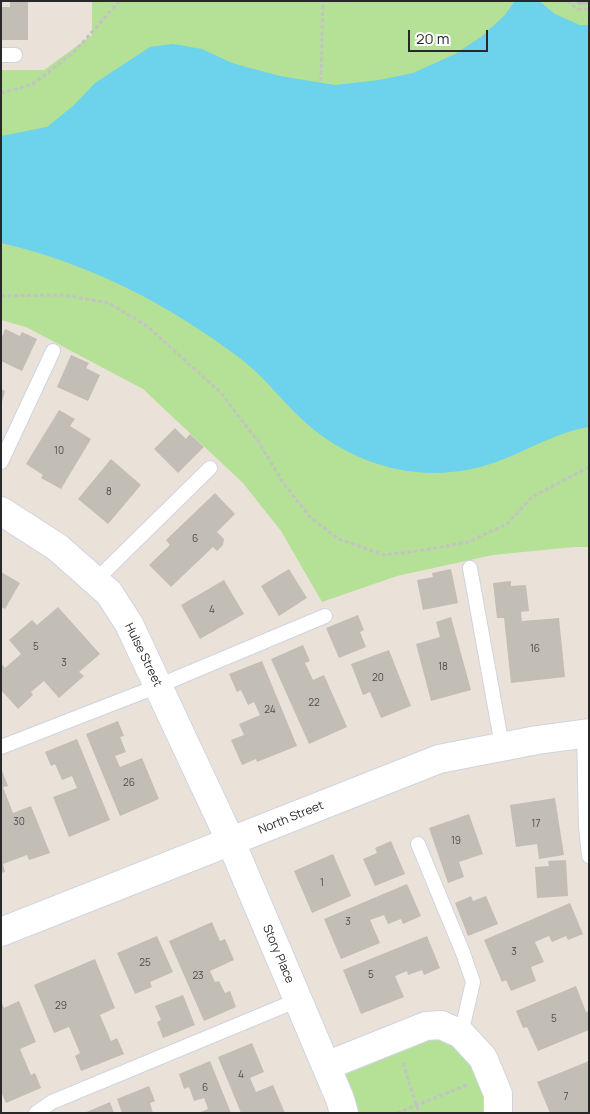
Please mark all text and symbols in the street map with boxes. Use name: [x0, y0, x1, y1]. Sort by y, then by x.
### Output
scale bar: [410, 20, 490, 52]
text: 20 m: [416, 28, 449, 49]
house number: 10: [54, 445, 64, 457]
house number: 8: [106, 486, 112, 498]
house number: 6: [192, 533, 198, 545]
house number: 4: [209, 604, 215, 616]
street label: Hulse Street: [121, 621, 165, 689]
house number: 5: [33, 641, 39, 653]
house number: 16: [530, 643, 540, 655]
house number: 3: [61, 657, 67, 669]
house number: 18: [438, 661, 448, 673]
house number: 20: [372, 672, 384, 684]
house number: 22: [308, 697, 320, 709]
house number: 24: [264, 704, 276, 716]
house number: 26: [123, 777, 135, 789]
street label: North Street: [256, 798, 326, 838]
house number: 30: [13, 816, 25, 828]
house number: 17: [532, 818, 540, 830]
house number: 19: [451, 835, 461, 847]
house number: 1: [320, 877, 324, 889]
house number: 3: [345, 916, 351, 928]
street label: Story Place: [259, 923, 297, 985]
house number: 3: [511, 946, 517, 958]
house number: 25: [139, 957, 151, 969]
house number: 5: [368, 969, 374, 981]
house number: 23: [192, 970, 204, 982]
house number: 29: [55, 1000, 67, 1012]
house number: 5: [551, 1013, 557, 1025]
house number: 4: [238, 1069, 244, 1081]
house number: 6: [202, 1082, 208, 1094]
house number: 7: [563, 1091, 569, 1103]

